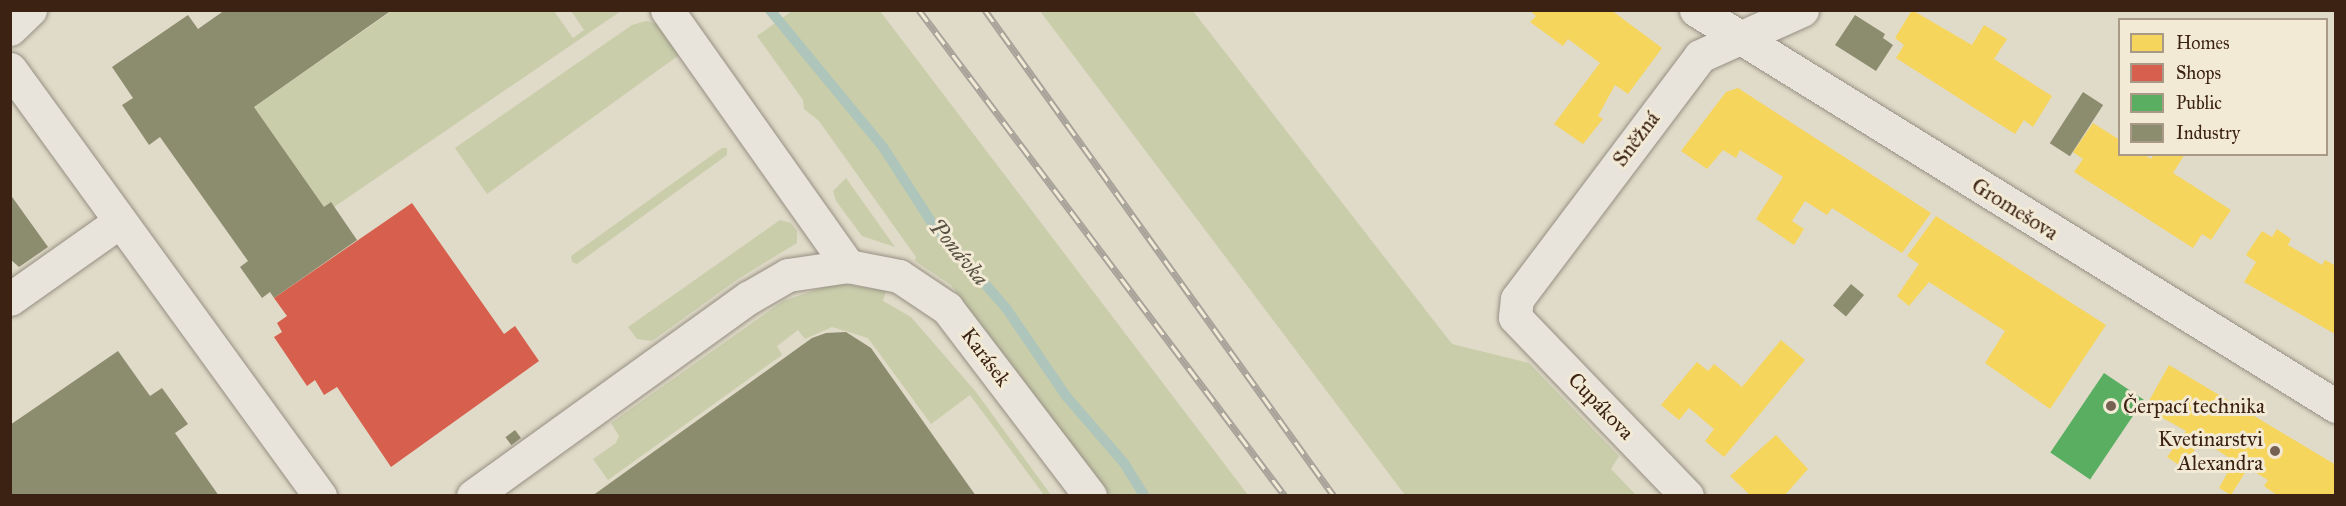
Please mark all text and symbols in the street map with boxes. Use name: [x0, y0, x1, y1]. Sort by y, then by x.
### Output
legend: [2118, 18, 2328, 156]
text: Homes: [2176, 32, 2230, 54]
text: Shops: [2176, 62, 2221, 84]
text: Public: [2176, 92, 2222, 114]
street label: Sněžná: [1607, 107, 1665, 171]
text: Industry: [2176, 122, 2240, 144]
street label: Gromešova: [1967, 173, 2063, 245]
water label: Ponávka: [924, 213, 994, 291]
street label: Karásek: [956, 323, 1016, 391]
street label: Cupákova: [1563, 367, 1639, 445]
place label: Čerpací technika: [2123, 393, 2265, 419]
marker: Čerpací technika: [2104, 399, 2118, 413]
place label: Kvetinarstvi Alexandra: [2158, 426, 2263, 476]
marker: Kvetinarstvi Alexandra: [2268, 444, 2282, 458]

